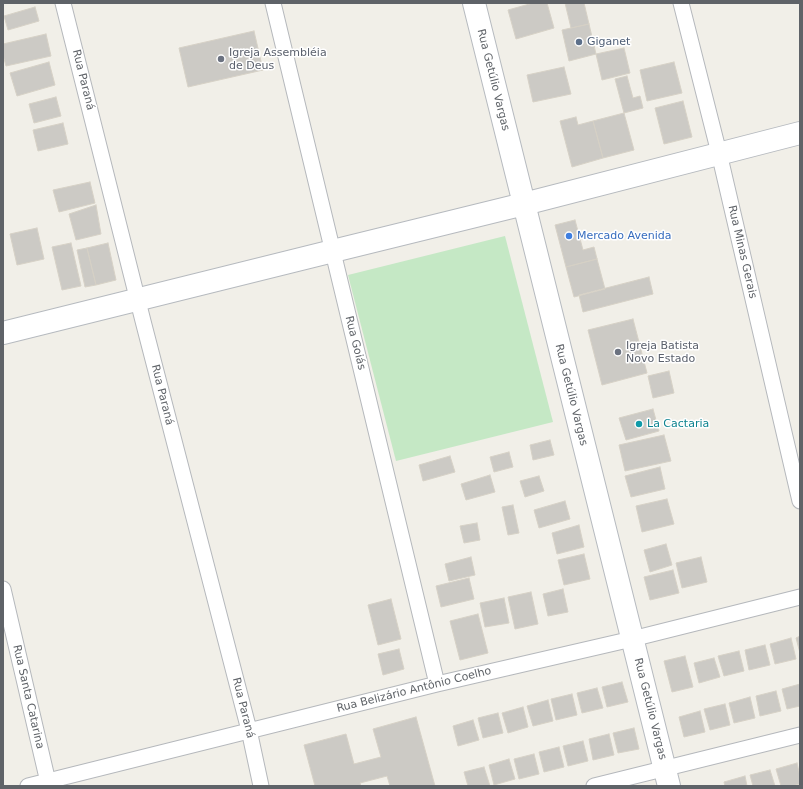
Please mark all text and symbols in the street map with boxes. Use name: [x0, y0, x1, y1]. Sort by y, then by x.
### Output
street label: Rua Getúlio Vargas: [474, 28, 512, 132]
place label: Giganet: [587, 35, 630, 49]
marker: Giganet: [574, 37, 584, 47]
place label: Igreja Assembléia de Deus: [229, 46, 327, 72]
street label: Rua Paraná: [69, 48, 97, 112]
marker: Igreja Assembléia de Deus: [216, 54, 226, 64]
street label: Rua Minas Gerais: [725, 204, 759, 300]
place label: Mercado Avenida: [577, 229, 671, 243]
marker: Mercado Avenida: [564, 231, 574, 241]
street label: Rua Goiás: [342, 315, 368, 371]
place label: Igreja Batista Novo Estado: [626, 339, 699, 365]
street label: Rua Getúlio Vargas: [552, 343, 590, 447]
marker: Igreja Batista Novo Estado: [613, 347, 623, 357]
street label: Rua Paraná: [148, 363, 176, 427]
place label: La Cactaria: [647, 417, 709, 431]
marker: La Cactaria: [634, 419, 644, 429]
street label: Rua Santa Catarina: [10, 644, 46, 750]
street label: Rua Getúlio Vargas: [631, 657, 669, 761]
street label: Rua Belizário Antônio Coelho: [335, 664, 493, 716]
street label: Rua Paraná: [229, 676, 257, 740]

